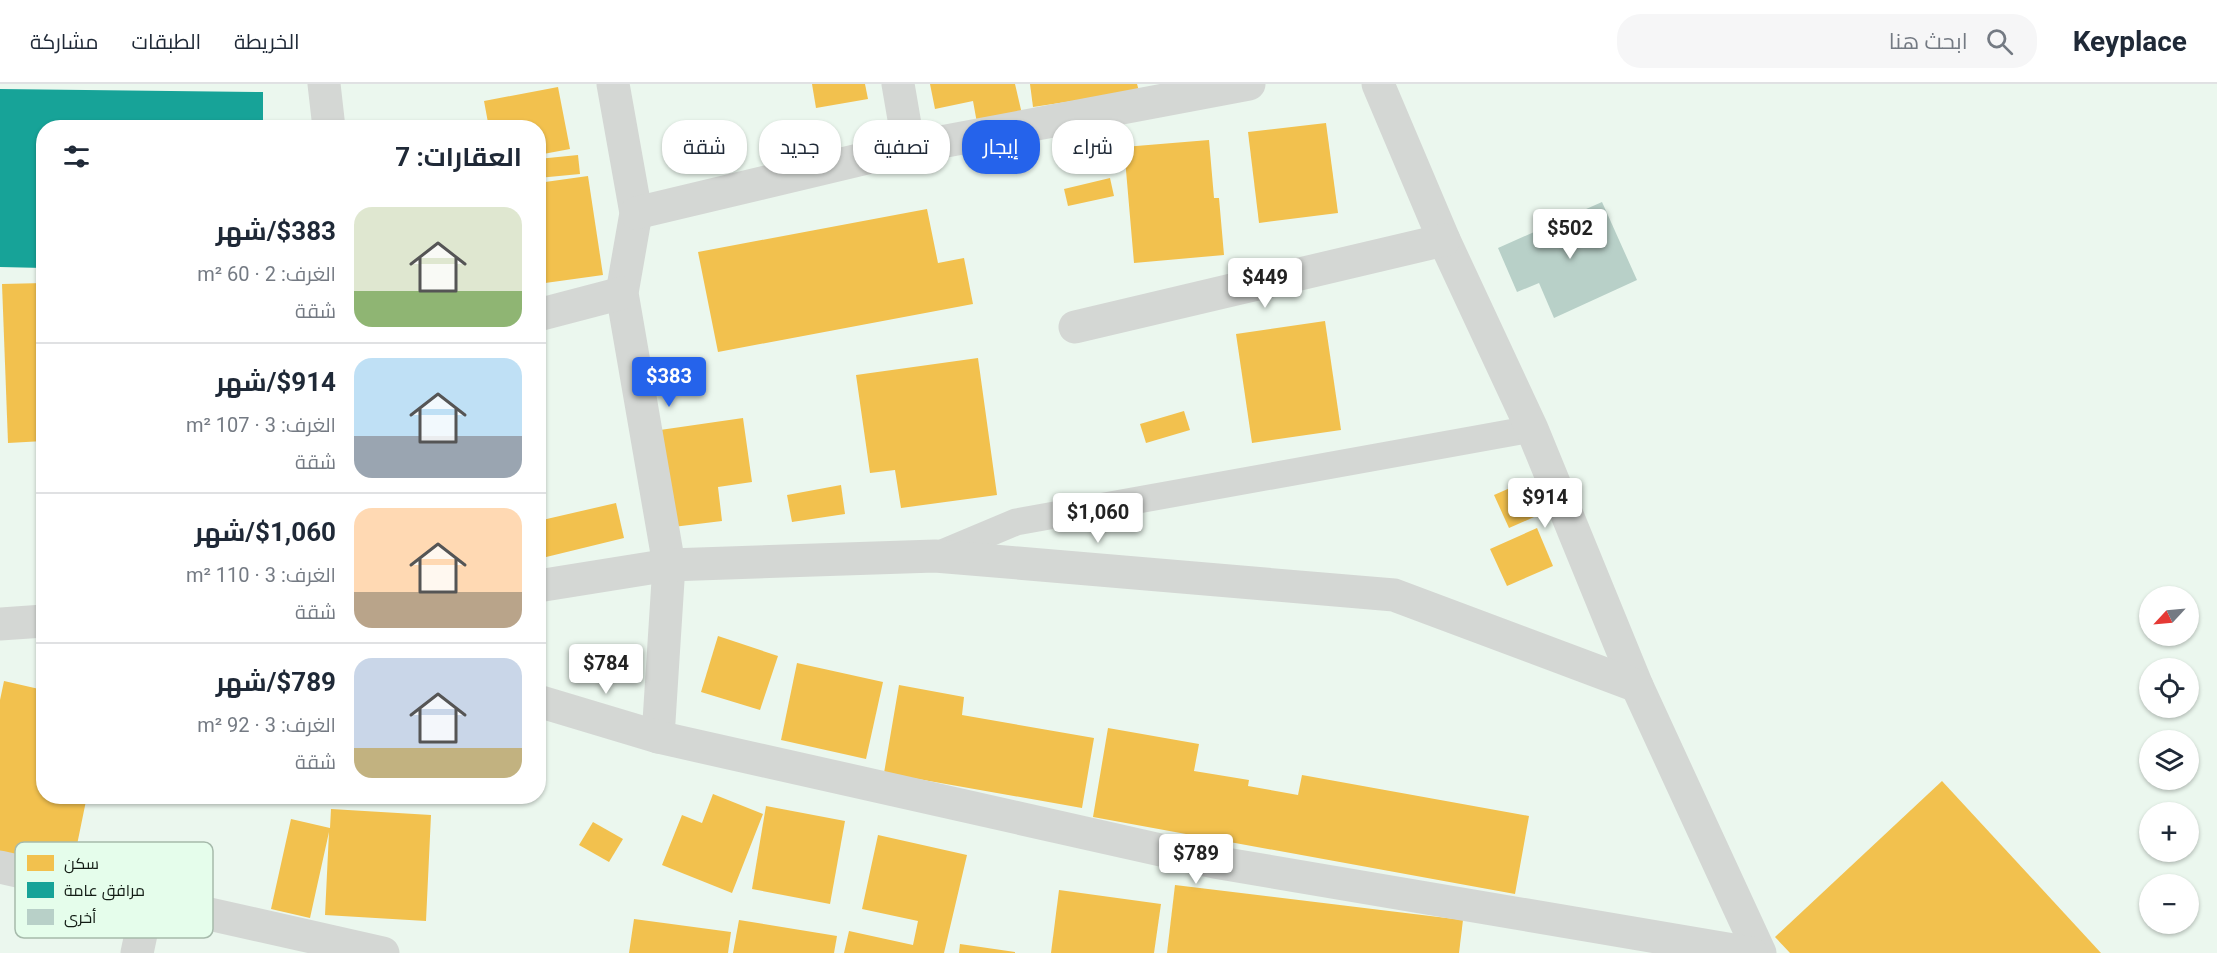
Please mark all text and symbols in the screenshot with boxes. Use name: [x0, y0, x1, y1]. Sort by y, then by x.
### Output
search box: [1617, 14, 2037, 68]
icon: search: [1983, 25, 2016, 58]
text: Keyplace: [2073, 25, 2187, 58]
text: ابحث هنا: [1889, 29, 1968, 54]
text: مشاركة: [30, 30, 99, 54]
text: الطبقات: [132, 30, 201, 54]
text: الخريطة: [234, 30, 300, 54]
chip: شقة: [662, 120, 747, 174]
chip: جديد: [759, 120, 841, 174]
chip: تصفية: [853, 120, 950, 174]
chip: إيجار: [962, 120, 1040, 174]
chip: شراء: [1052, 120, 1134, 174]
icon: filters: [60, 140, 93, 173]
text: العقارات: 7: [395, 142, 522, 172]
pin: $502: [1534, 209, 1606, 260]
text: $383/شهر: [216, 216, 336, 246]
text: $502: [1547, 216, 1593, 240]
icon: home: [402, 231, 474, 303]
pin: $449: [1229, 258, 1301, 309]
text: الغرف: 2 · 60 m²: [197, 262, 336, 286]
text: $449: [1242, 265, 1288, 289]
text: شقة: [295, 299, 336, 323]
pin: $383: [633, 357, 705, 408]
text: $383: [646, 364, 692, 388]
text: $914/شهر: [216, 367, 336, 397]
icon: home: [402, 382, 474, 454]
text: الغرف: 3 · 107 m²: [186, 413, 336, 437]
text: شقة: [295, 450, 336, 474]
pin: $914: [1509, 478, 1581, 529]
text: $914: [1522, 485, 1568, 509]
pin: $1,060: [1049, 493, 1147, 544]
text: $1,060: [1067, 500, 1129, 524]
text: $1,060/شهر: [195, 517, 336, 547]
icon: home: [402, 532, 474, 604]
text: الغرف: 3 · 110 m²: [186, 563, 336, 587]
north arrow: [2139, 586, 2199, 646]
map controls: [2139, 586, 2199, 934]
text: شقة: [295, 600, 336, 624]
pin: $784: [570, 644, 642, 695]
text: $784: [583, 651, 629, 675]
button: locate: [2139, 658, 2199, 718]
text: $789/شهر: [216, 667, 336, 697]
icon: home: [402, 682, 474, 754]
text: الغرف: 3 · 92 m²: [197, 713, 336, 737]
button: layers: [2139, 730, 2199, 790]
text: شقة: [295, 750, 336, 774]
button: +: [2139, 802, 2199, 862]
pin: $789: [1160, 834, 1232, 885]
text: $789: [1173, 841, 1219, 865]
legend: [15, 842, 213, 938]
text: سكن: [64, 854, 99, 874]
button: −: [2139, 874, 2199, 934]
text: مرافق عامة: [64, 881, 145, 901]
text: أخرى: [64, 908, 96, 928]

